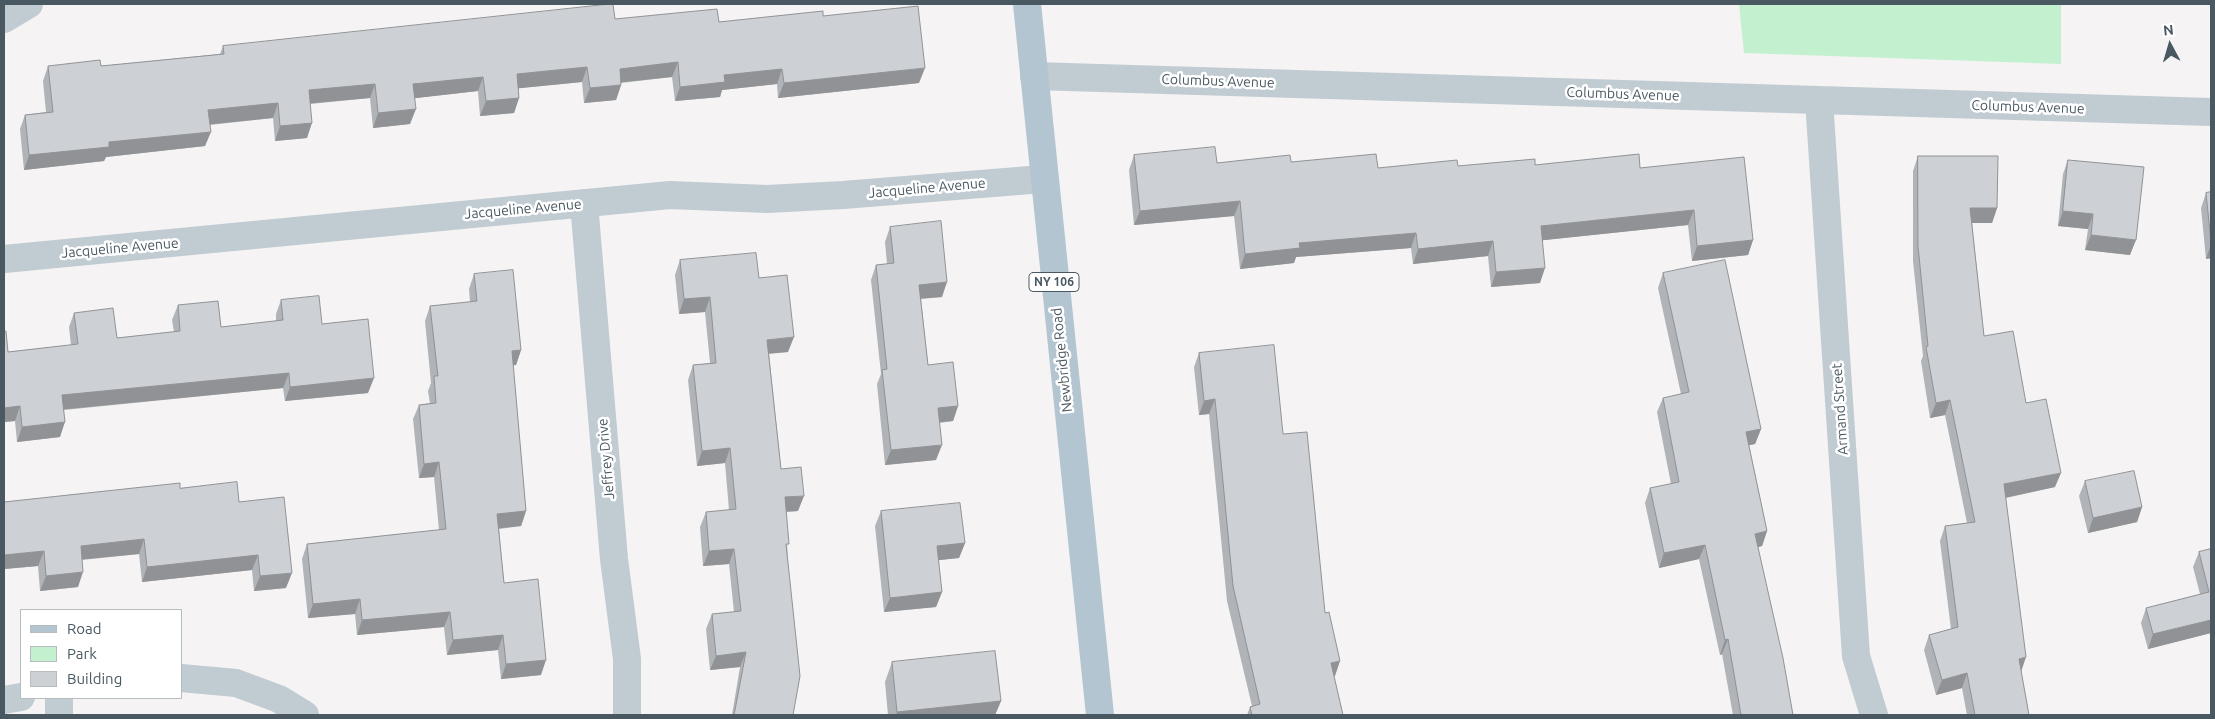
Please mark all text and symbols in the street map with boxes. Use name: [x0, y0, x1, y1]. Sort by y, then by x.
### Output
north arrow: [2145, 20, 2195, 70]
text: N: [2162, 22, 2174, 39]
street label: Columbus Avenue: [1161, 71, 1275, 91]
street label: Columbus Avenue: [1566, 84, 1680, 104]
street label: Columbus Avenue: [1971, 97, 2085, 117]
street label: Jacqueline Avenue: [868, 175, 986, 201]
street label: Jacqueline Avenue: [464, 196, 582, 222]
street label: Jacqueline Avenue: [61, 235, 179, 261]
road number: NY 106: [1029, 272, 1079, 292]
street label: Newbridge Road: [1048, 307, 1076, 413]
street label: Armand Street: [1828, 362, 1852, 456]
street label: Jeffrey Drive: [594, 418, 618, 500]
legend: [20, 609, 182, 699]
text: Road: [67, 620, 102, 637]
text: Park: [67, 645, 97, 662]
text: Building: [67, 670, 122, 687]

